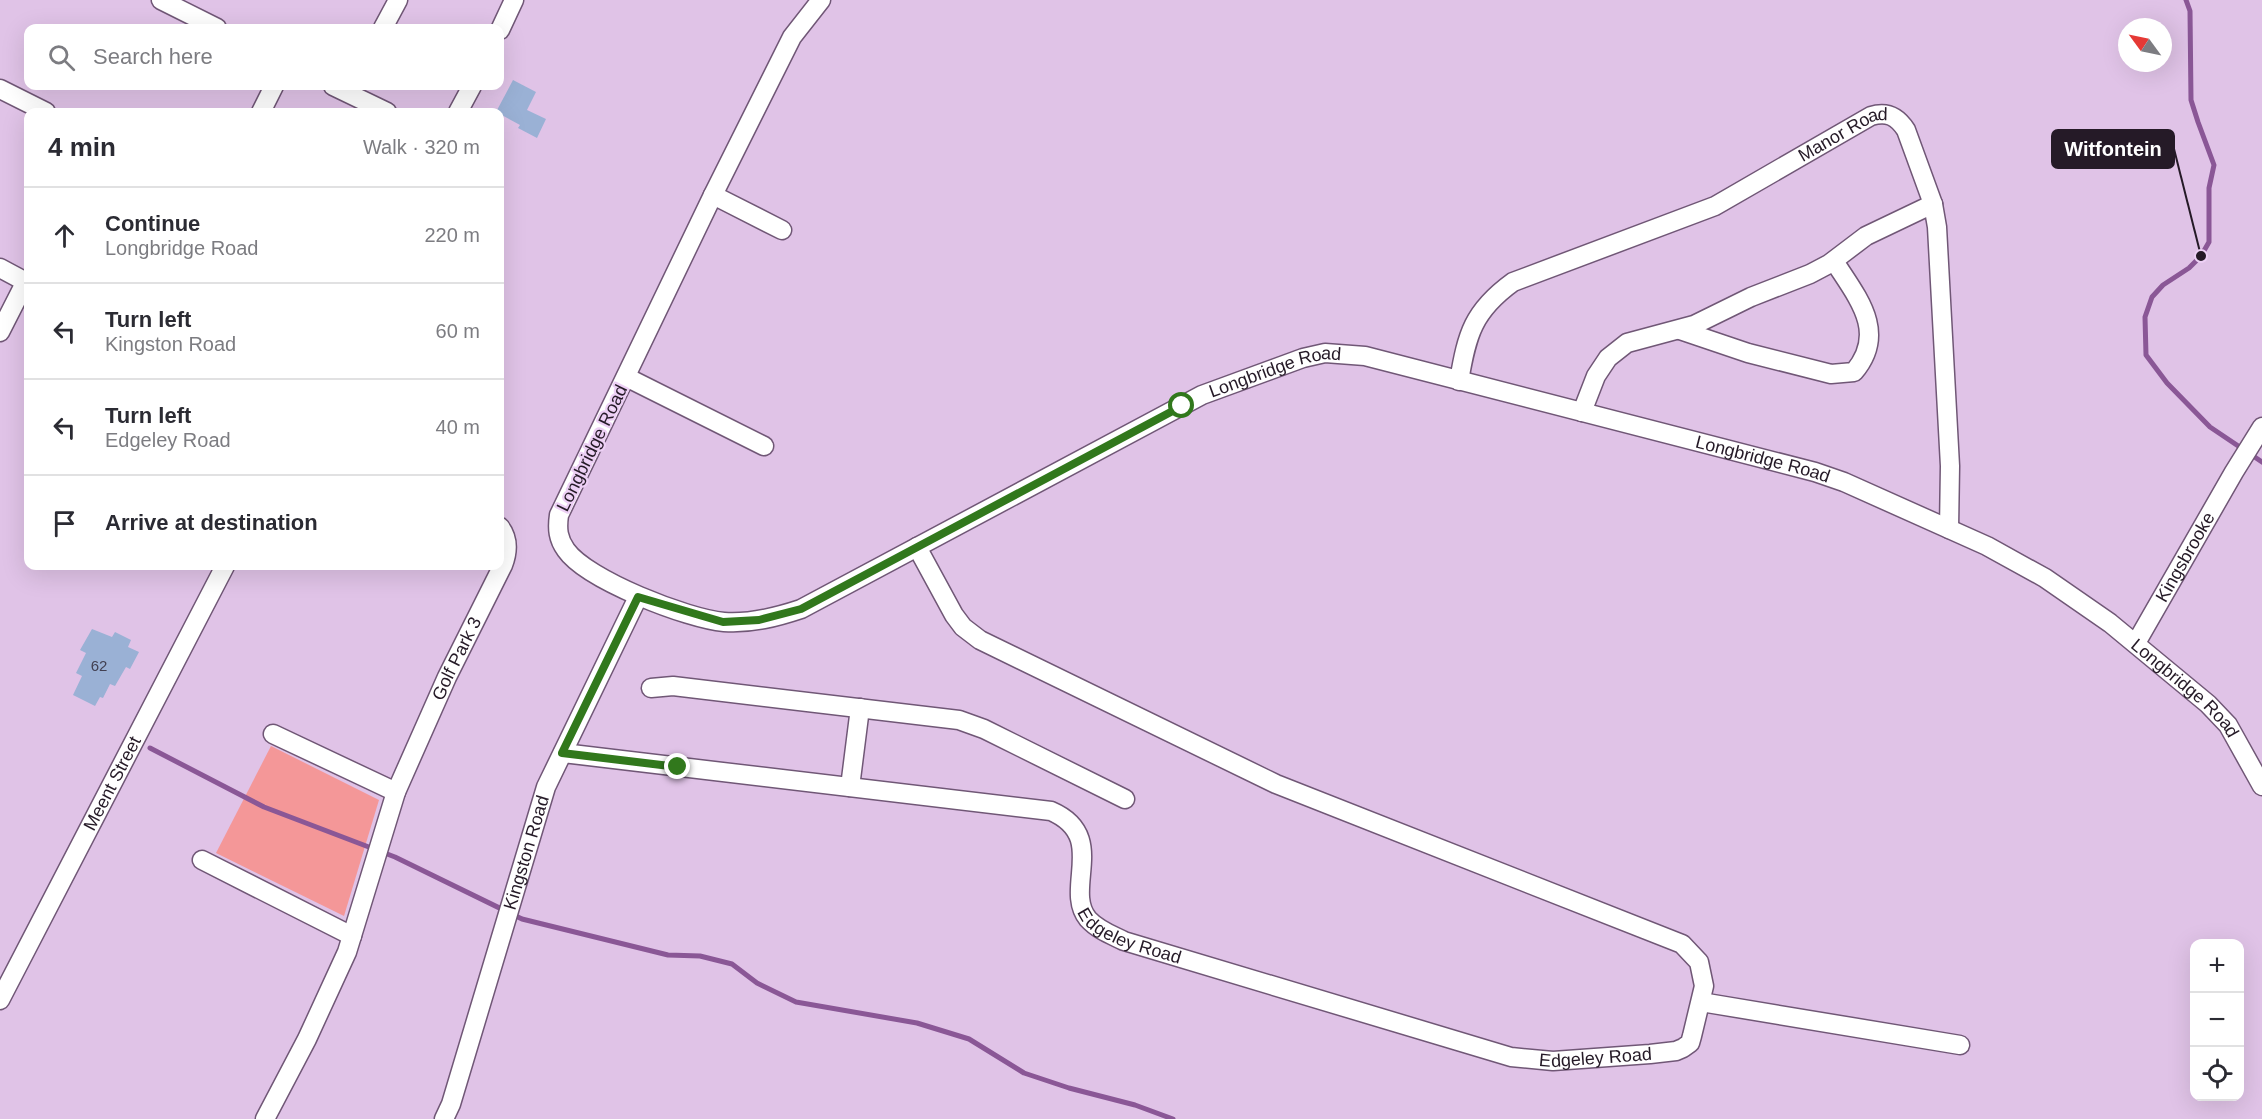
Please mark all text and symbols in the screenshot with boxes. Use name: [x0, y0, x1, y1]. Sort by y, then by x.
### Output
north arrow: [2118, 18, 2172, 72]
search box: [24, 24, 504, 90]
icon: search: [45, 41, 78, 74]
text: Search here: [93, 44, 213, 69]
street label: Manor Road: [1795, 104, 1888, 166]
callout: Witfontein: [2052, 130, 2174, 168]
text: 4 min: [48, 132, 116, 162]
text: Walk · 320 m: [363, 136, 480, 158]
text: Witfontein: [2064, 138, 2162, 160]
text: Continue: [105, 211, 200, 236]
icon: ahead: [48, 219, 81, 252]
text: 220 m: [424, 224, 480, 246]
text: Longbridge Road: [105, 237, 258, 259]
text: Turn left: [105, 307, 191, 332]
icon: left: [48, 315, 81, 348]
text: 60 m: [436, 320, 480, 342]
text: Kingston Road: [105, 333, 236, 355]
street label: Longbridge Road: [1206, 343, 1342, 402]
street label: Longbridge Road: [553, 382, 631, 514]
route start: [1168, 392, 1194, 418]
text: Turn left: [105, 403, 191, 428]
icon: left: [48, 411, 81, 444]
text: 40 m: [436, 416, 480, 438]
text: Edgeley Road: [105, 429, 231, 451]
street label: Longbridge Road: [1694, 432, 1833, 486]
icon: arrive: [48, 507, 81, 540]
street label: Kingsbrooke: [2152, 509, 2219, 606]
text: Arrive at destination: [105, 510, 318, 535]
street label: Golf Park 3: [428, 614, 485, 703]
street label: Longbridge Road: [2127, 635, 2243, 741]
house number: 62: [91, 657, 107, 674]
street label: Meent Street: [80, 733, 145, 834]
route end: [664, 753, 690, 779]
street label: Kingston Road: [500, 793, 553, 912]
street label: Edgeley Road: [1073, 904, 1184, 968]
map controls: [2190, 939, 2244, 1101]
button: +: [2190, 939, 2244, 993]
button: −: [2190, 993, 2244, 1047]
street label: Edgeley Road: [1538, 1044, 1653, 1071]
button: locate: [2190, 1047, 2244, 1101]

